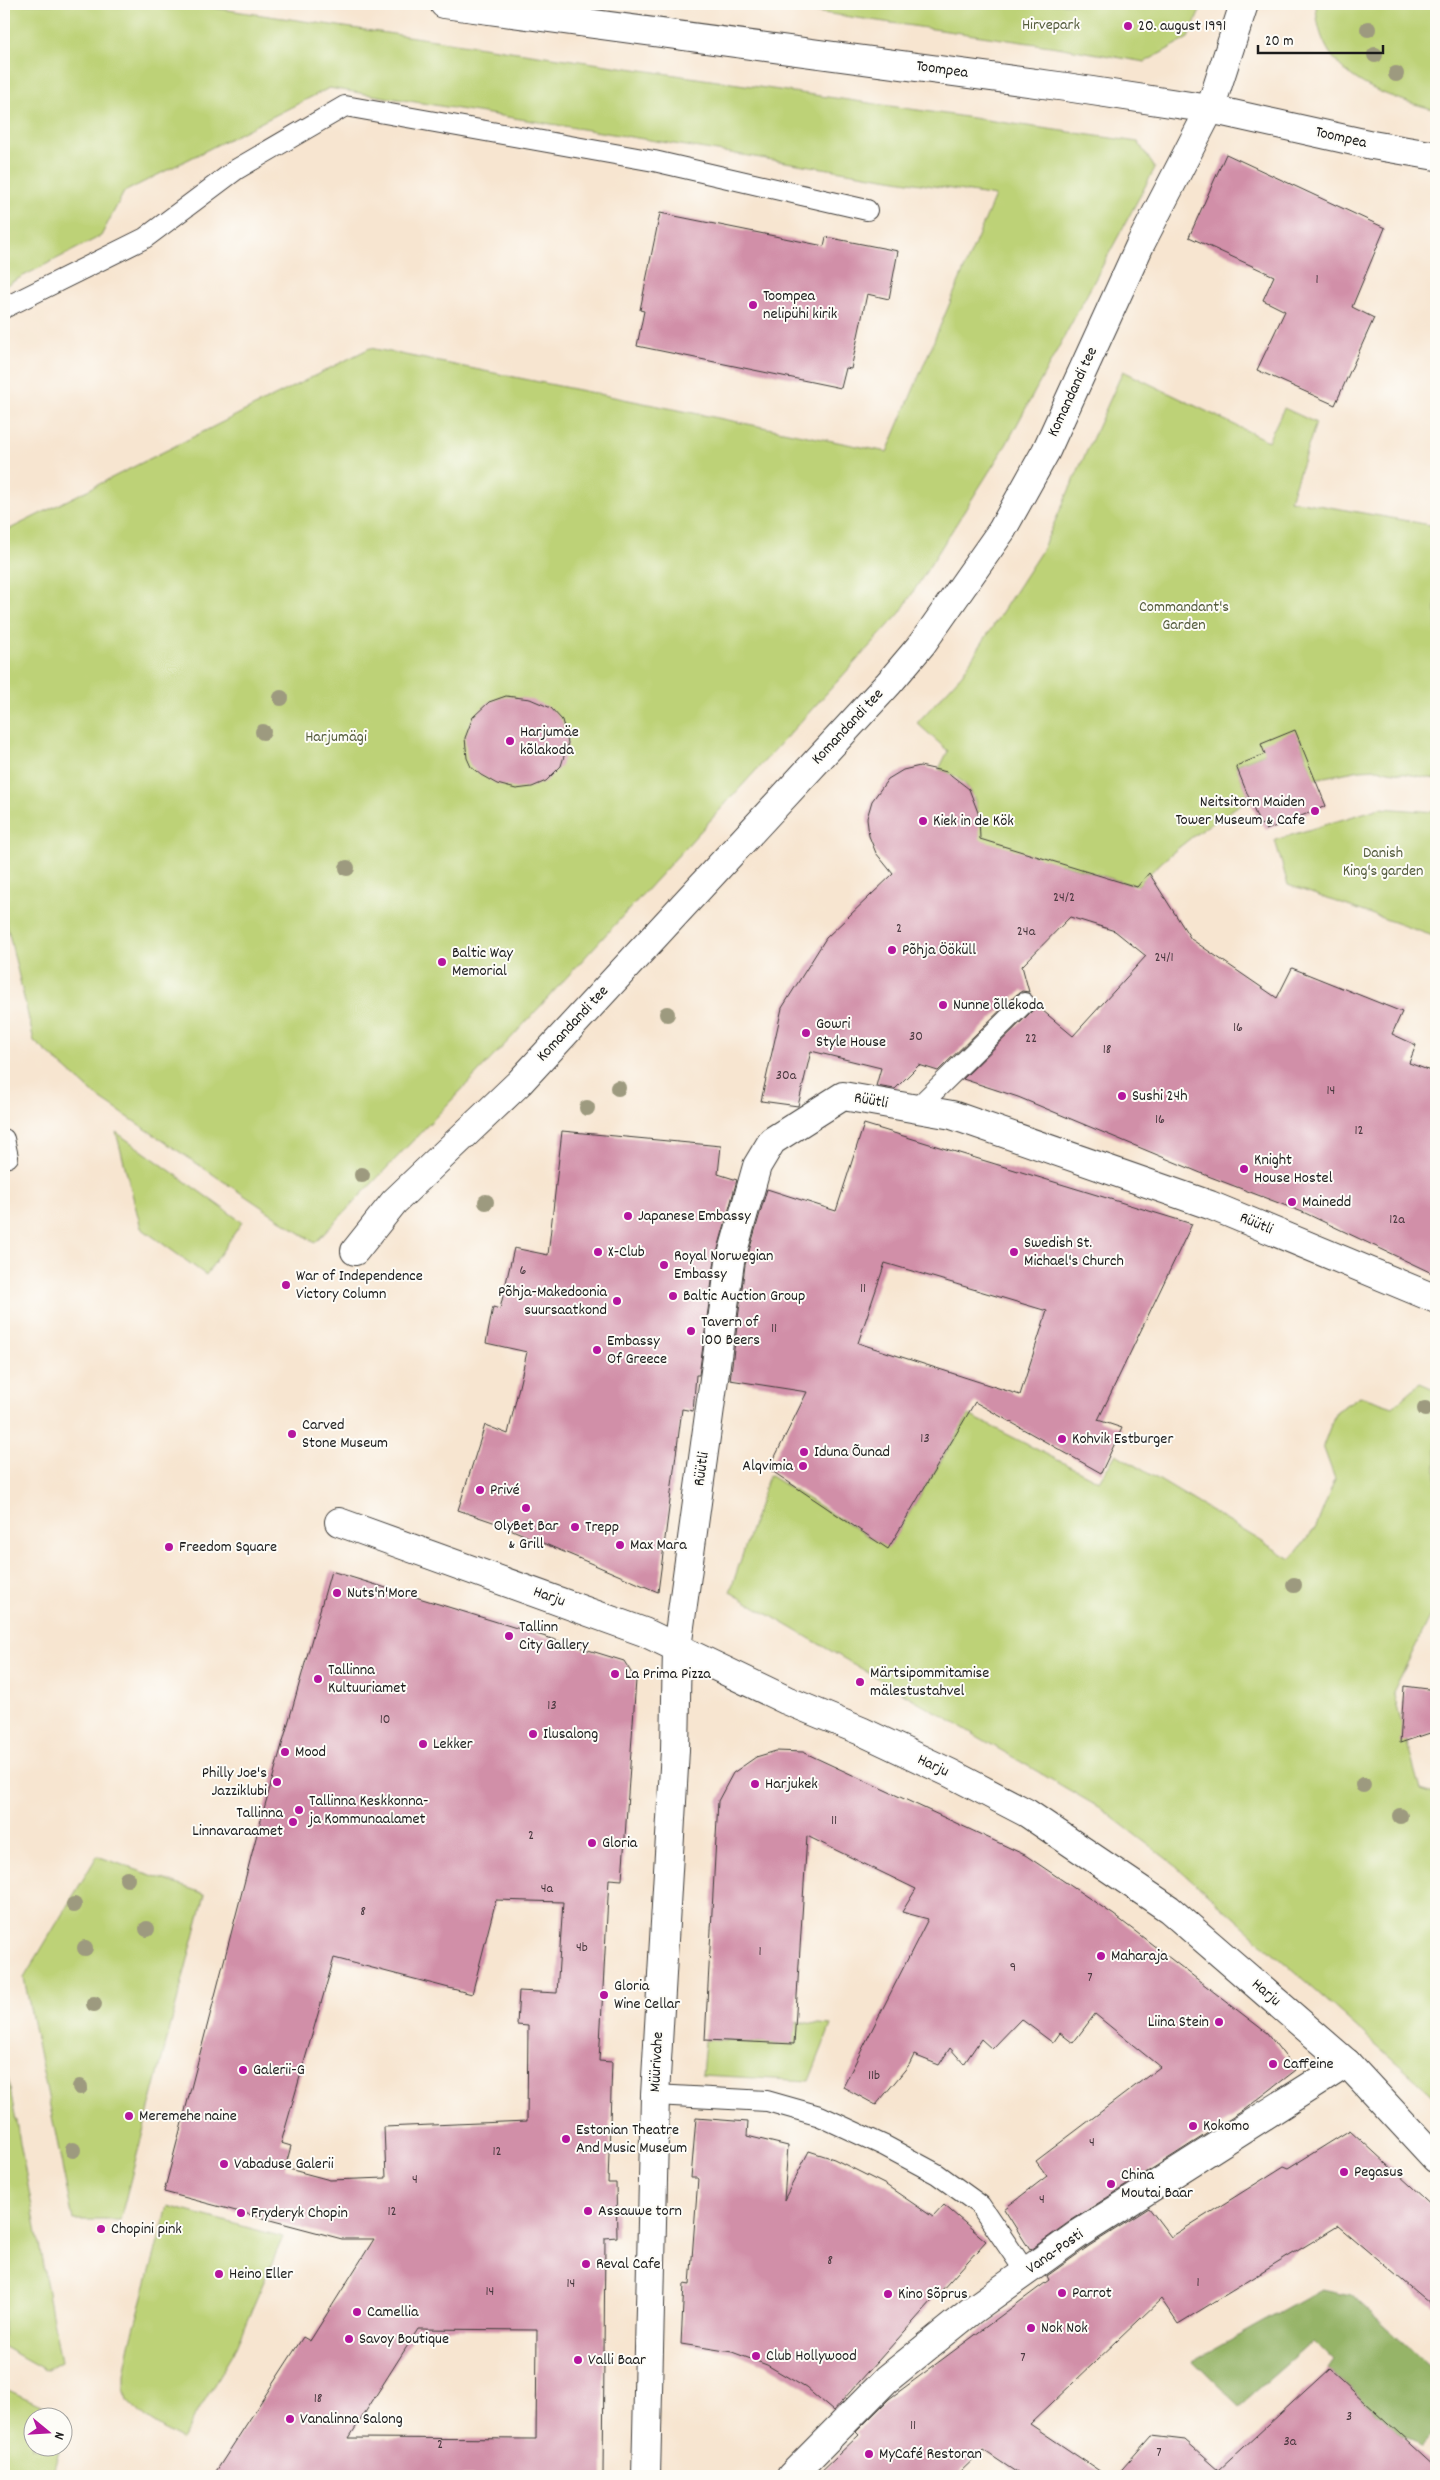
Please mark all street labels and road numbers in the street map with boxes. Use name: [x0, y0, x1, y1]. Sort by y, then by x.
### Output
street label: Toompea: [915, 55, 970, 85]
street label: Toompea: [1313, 121, 1369, 155]
street label: Komandandi tee: [1042, 343, 1104, 441]
street label: Komandandi tee: [807, 684, 889, 770]
street label: Komandandi tee: [532, 981, 614, 1067]
street label: Rüütli: [852, 1087, 890, 1115]
street label: Rüütli: [1236, 1207, 1276, 1241]
street label: Rüütli: [688, 1450, 716, 1488]
street label: Harju: [530, 1581, 568, 1613]
street label: Harju: [913, 1749, 953, 1783]
street label: Harju: [1246, 1974, 1286, 2012]
street label: Müürivahe: [644, 2031, 670, 2093]
street label: Vana-Posti: [1022, 2224, 1088, 2280]

